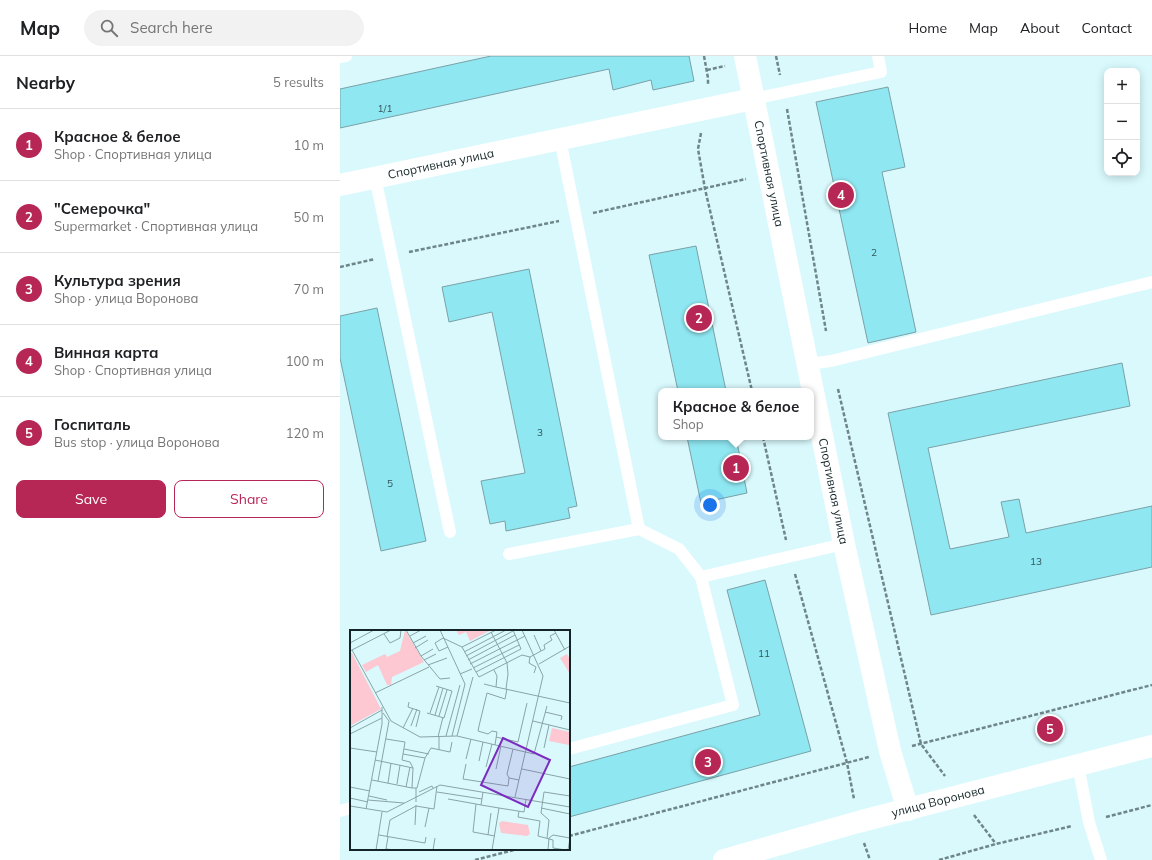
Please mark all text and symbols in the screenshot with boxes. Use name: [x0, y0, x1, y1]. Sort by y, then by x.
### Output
search box: [84, 10, 364, 46]
text: Map: [20, 16, 60, 40]
icon: search: [98, 17, 120, 39]
text: Search here: [130, 18, 213, 37]
text: Home: [908, 19, 947, 37]
text: Map: [969, 19, 998, 37]
text: About: [1020, 19, 1060, 37]
text: Contact: [1082, 19, 1132, 37]
map controls: [1104, 68, 1140, 176]
button: +: [1104, 68, 1140, 104]
text: Nearby: [16, 72, 75, 93]
text: 5 results: [273, 74, 324, 90]
house number: 1/1: [378, 102, 392, 115]
button: −: [1104, 104, 1140, 140]
street label: Спортивная улица: [751, 119, 787, 228]
text: Красное & белое: [54, 127, 181, 146]
text: 1: [25, 137, 33, 153]
text: 10 m: [294, 137, 324, 153]
button: locate: [1104, 140, 1140, 176]
street label: Спортивная улица: [386, 145, 495, 182]
text: Shop · Спортивная улица: [54, 146, 212, 162]
pin: 4: [828, 180, 854, 210]
text: "Семерочка": [54, 199, 150, 218]
text: 2: [25, 209, 33, 225]
text: 50 m: [294, 209, 324, 225]
text: Supermarket · Спортивная улица: [54, 218, 258, 234]
house number: 2: [871, 246, 877, 259]
text: Культура зрения: [54, 271, 181, 290]
text: 3: [25, 281, 33, 297]
text: 70 m: [294, 281, 324, 297]
text: Shop · улица Воронова: [54, 290, 198, 306]
pin: 2: [686, 303, 712, 333]
text: Винная карта: [54, 343, 159, 362]
text: 4: [25, 353, 33, 369]
text: 100 m: [286, 353, 324, 369]
text: Shop · Спортивная улица: [54, 362, 212, 378]
popup: [658, 388, 814, 440]
text: Красное & белое: [673, 397, 799, 416]
text: Госпиталь: [54, 415, 130, 434]
text: Shop: [673, 416, 704, 432]
text: 5: [25, 425, 33, 441]
text: 120 m: [286, 425, 324, 441]
house number: 3: [537, 426, 543, 439]
text: Bus stop · улица Воронова: [54, 434, 220, 450]
street label: Спортивная улица: [816, 437, 852, 546]
pin: 1: [723, 453, 749, 483]
house number: 5: [387, 477, 393, 490]
button: Save: [16, 480, 166, 518]
button: Share: [174, 480, 324, 518]
your location: [700, 495, 720, 515]
house number: 13: [1030, 555, 1042, 568]
inset map: [350, 630, 570, 850]
house number: 11: [758, 647, 770, 660]
pin: 5: [1037, 714, 1063, 744]
pin: 3: [695, 747, 721, 777]
street label: улица Воронова: [890, 782, 986, 820]

